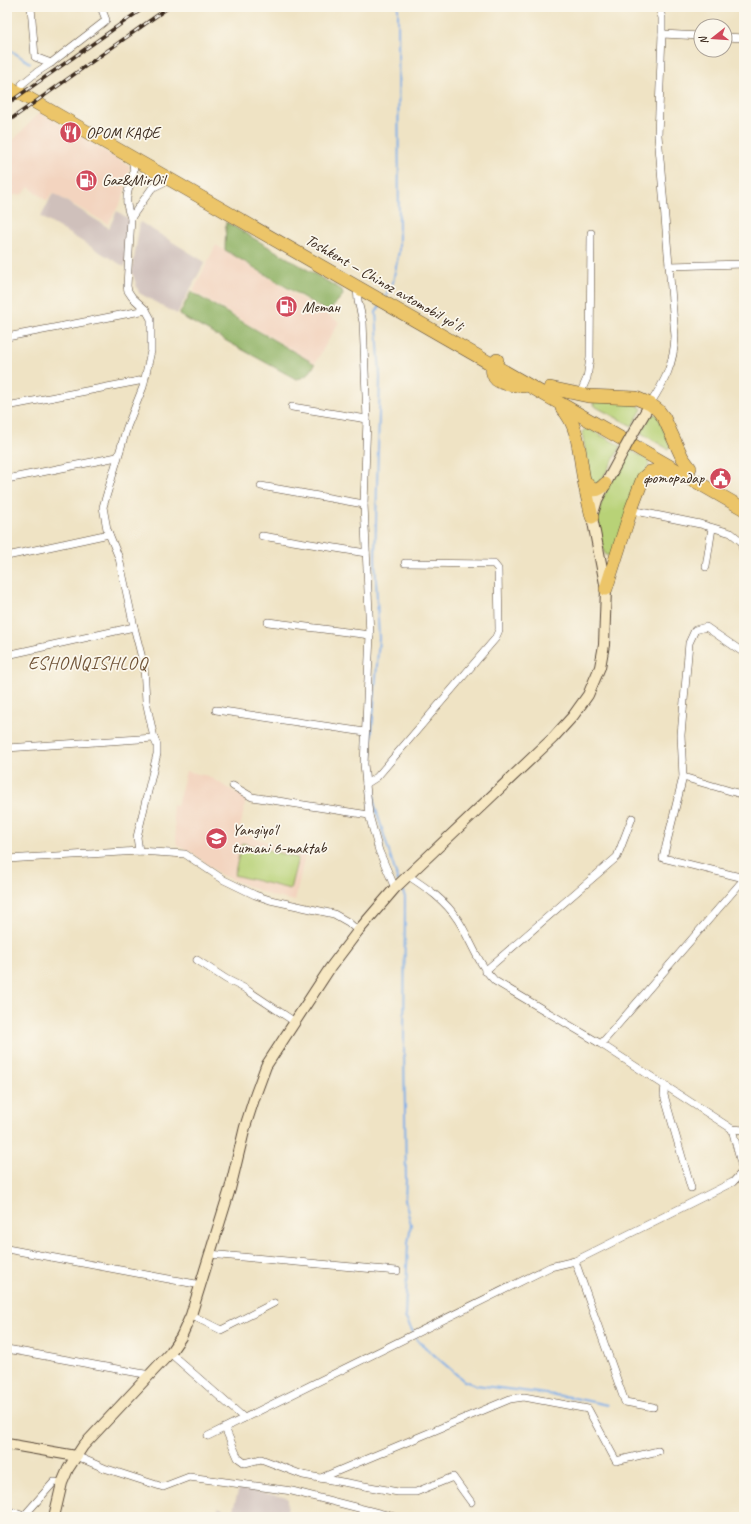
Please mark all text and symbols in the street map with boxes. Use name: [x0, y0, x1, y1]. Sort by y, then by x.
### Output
north arrow: [693, 18, 733, 58]
text: N: [695, 34, 711, 46]
restaurant icon: ОРОМ КАФЕ: [58, 120, 84, 146]
place label: ОРОМ КАФЕ: [86, 123, 162, 143]
fuel station icon: Gaz&MirOil: [73, 167, 99, 193]
place label: Gaz&MirOil: [102, 170, 168, 190]
street label: Toshkent — Chinoz avtomobil yoʻli: [302, 230, 468, 337]
fuel station icon: Метан: [274, 294, 300, 320]
place label: Метан: [302, 297, 341, 317]
public building icon: фоторадар: [707, 465, 733, 491]
place label: фоторадар: [643, 468, 705, 488]
district label: ESHONQISHLOQ: [28, 652, 149, 674]
place label: Yangiyo'l tumani 6-maktab: [232, 820, 327, 858]
school or university icon: Yangiyo'l tumani 6-maktab: [204, 826, 230, 852]

